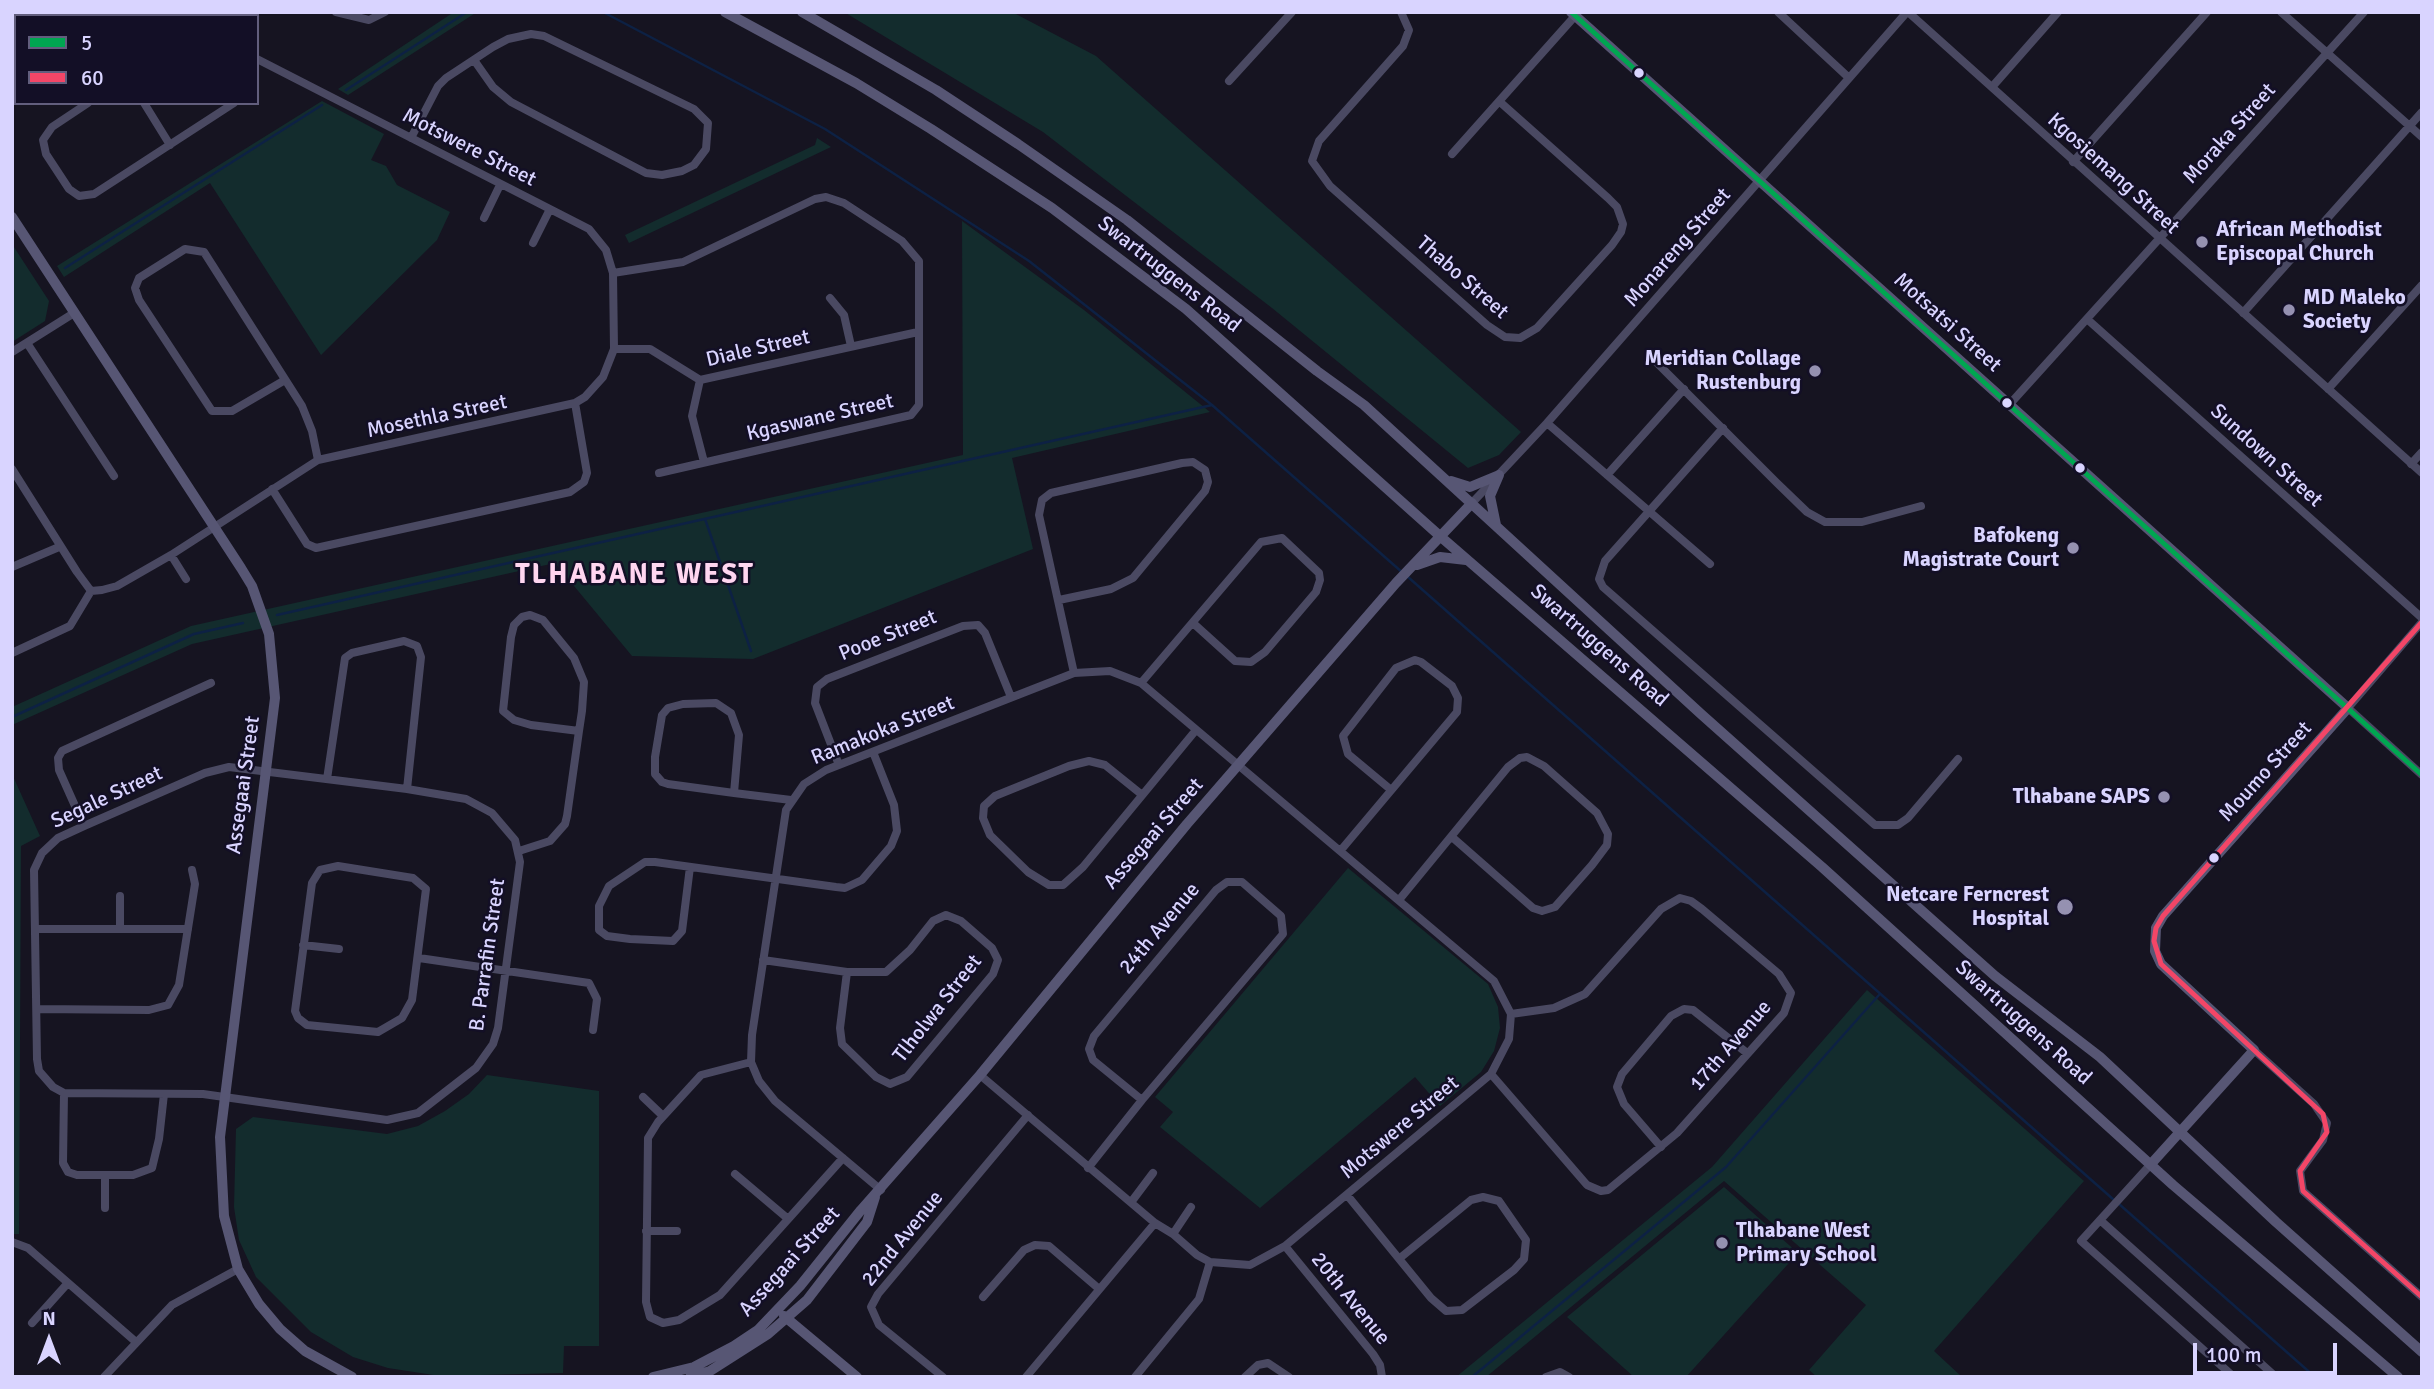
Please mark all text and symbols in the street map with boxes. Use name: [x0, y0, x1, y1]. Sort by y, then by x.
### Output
legend: [14, 14, 259, 105]
text: 5: [81, 30, 92, 56]
text: 60: [81, 65, 104, 91]
unlabelled marker: [1632, 66, 1646, 80]
street label: Moraka Street: [2178, 79, 2282, 189]
street label: Motswere Street: [398, 103, 540, 193]
street label: Kgosiemang Street: [2042, 108, 2184, 240]
street label: Monareng Street: [1619, 183, 1737, 313]
street label: Swartruggens Road: [1092, 211, 1246, 339]
place label: African Methodist Episcopal Church: [2216, 217, 2382, 267]
street label: Thabo Street: [1411, 231, 1513, 325]
marker: African Methodist Episcopal Church: [2194, 234, 2210, 250]
street label: Motsatsi Street: [1888, 268, 2006, 378]
place label: MD Maleko Society: [2303, 285, 2406, 335]
marker: MD Maleko Society: [2281, 302, 2297, 318]
street label: Diale Street: [704, 325, 812, 373]
place label: Meridian Collage Rustenburg: [1645, 346, 1801, 396]
marker: Meridian Collage Rustenburg: [1807, 363, 1823, 379]
street label: Kgaswane Street: [744, 389, 896, 447]
street label: Mosethla Street: [365, 390, 509, 444]
unlabelled marker: [2000, 396, 2014, 410]
street label: Sundown Street: [2205, 399, 2327, 513]
unlabelled marker: [2073, 461, 2087, 475]
place label: Bafokeng Magistrate Court: [1902, 523, 2059, 573]
marker: Bafokeng Magistrate Court: [2065, 540, 2081, 556]
district label: TLHABANE WEST: [517, 559, 753, 593]
street label: Swartruggens Road: [1525, 579, 1673, 713]
street label: Pooe Street: [836, 605, 940, 667]
street label: Ramakoka Street: [808, 691, 958, 771]
street label: Assegaai Street: [222, 714, 266, 856]
street label: Moumo Street: [2214, 717, 2318, 827]
street label: Segale Street: [47, 761, 167, 835]
street label: Assegaai Street: [1099, 773, 1209, 895]
place label: Tlhabane SAPS: [2013, 784, 2150, 810]
marker: Tlhabane SAPS: [2156, 789, 2172, 805]
unlabelled marker: [2207, 851, 2221, 865]
street label: B. Parrafin Street: [465, 877, 511, 1033]
street label: 24th Avenue: [1114, 878, 1206, 980]
place label: Netcare Ferncrest Hospital: [1886, 882, 2049, 932]
marker: Netcare Ferncrest Hospital: [2055, 897, 2075, 917]
street label: Tlholwa Street: [888, 950, 988, 1068]
street label: Swartruggens Road: [1950, 955, 2096, 1091]
street label: 17th Avenue: [1685, 996, 1777, 1096]
street label: Motswere Street: [1336, 1071, 1464, 1185]
street label: 22nd Avenue: [857, 1186, 949, 1292]
street label: Assegaai Street: [734, 1202, 846, 1322]
place label: Tlhabane West Primary School: [1736, 1218, 1877, 1268]
marker: Tlhabane West Primary School: [1714, 1235, 1730, 1251]
street label: 20th Avenue: [1305, 1248, 1395, 1350]
north arrow: [14, 1305, 84, 1375]
text: N: [42, 1307, 56, 1331]
scale bar: [2196, 1330, 2340, 1374]
text: 100 m: [2206, 1342, 2261, 1368]

